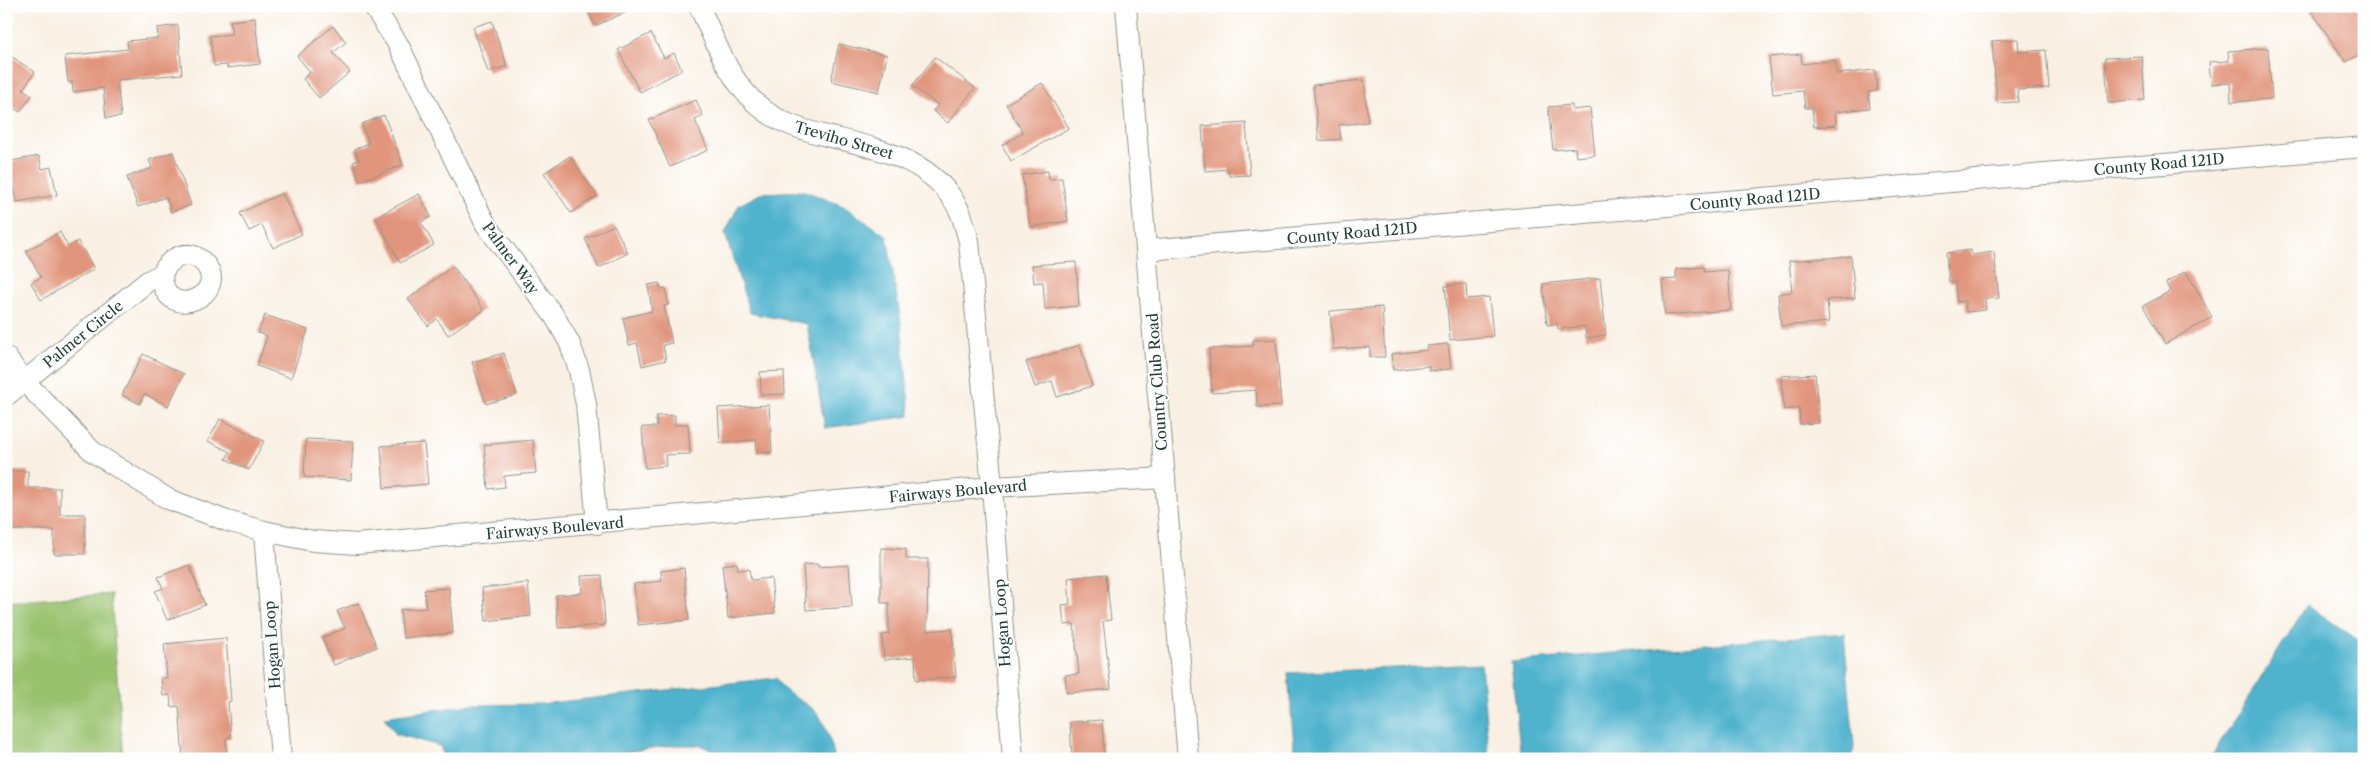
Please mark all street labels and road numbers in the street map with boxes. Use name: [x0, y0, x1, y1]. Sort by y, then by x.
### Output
street label: Treviho Street: [792, 117, 896, 163]
street label: County Road 121D: [2093, 149, 2225, 179]
street label: County Road 121D: [1689, 184, 1821, 214]
street label: Palmer Way: [478, 218, 544, 298]
street label: County Road 121D: [1286, 218, 1418, 248]
street label: Palmer Circle: [39, 296, 127, 372]
street label: Country Club Road: [1143, 312, 1171, 452]
street label: Fairways Boulevard: [888, 476, 1028, 506]
street label: Fairways Boulevard: [485, 513, 625, 543]
street label: Hogan Loop: [989, 578, 1015, 668]
street label: Hogan Loop: [259, 600, 285, 690]

